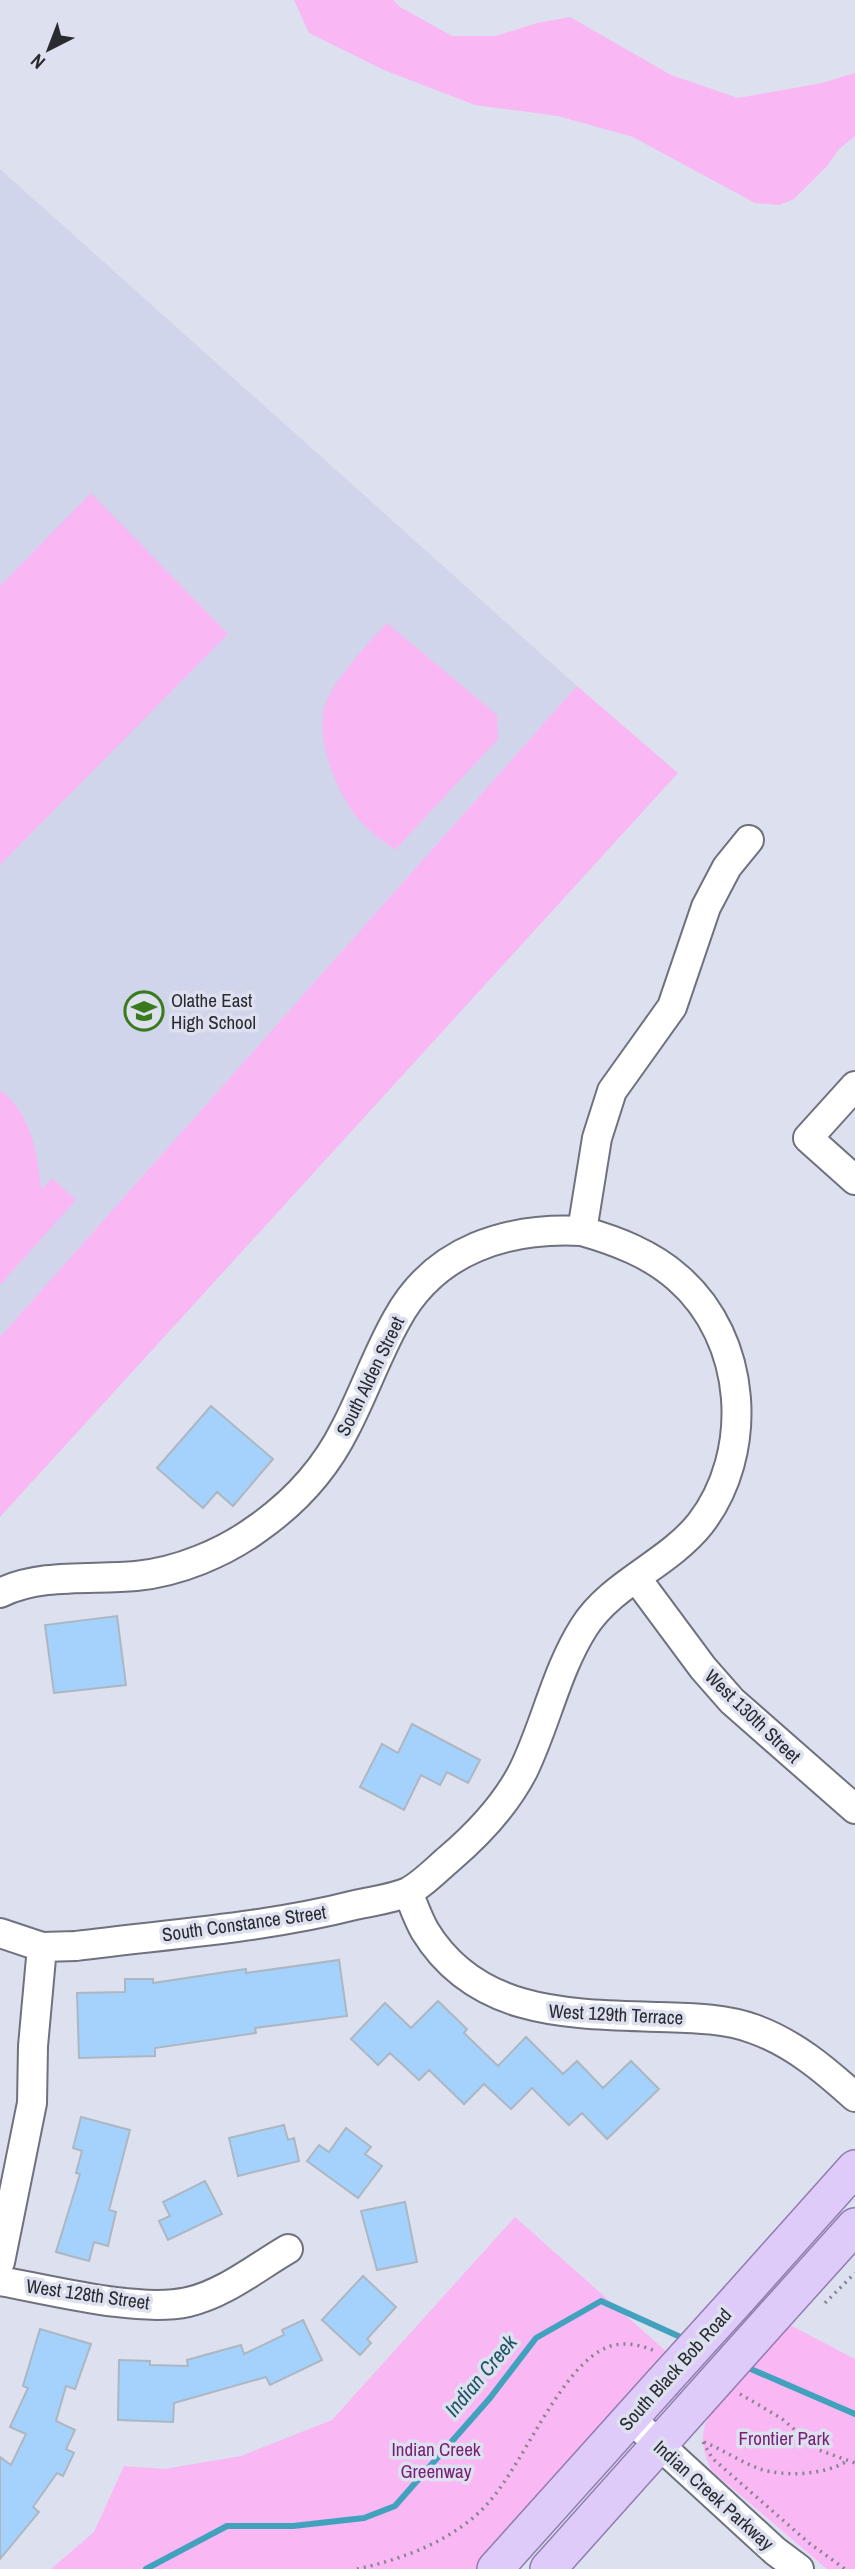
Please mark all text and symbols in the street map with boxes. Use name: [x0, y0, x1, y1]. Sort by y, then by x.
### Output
north arrow: [14, 14, 84, 84]
text: N: [25, 48, 51, 75]
place label: Olathe East High School: [171, 987, 256, 1035]
school or university icon: Olathe East High School: [123, 990, 165, 1032]
street label: South Alden Street: [330, 1311, 410, 1440]
street label: West 130th Street: [699, 1663, 807, 1769]
street label: South Constance Street: [160, 1899, 328, 1947]
street label: West 129th Terrace: [548, 1997, 684, 2031]
street label: West 128th Street: [25, 2272, 152, 2316]
street label: South Black Bob Road: [613, 2302, 737, 2436]
water label: Indian Creek: [438, 2328, 524, 2423]
park label: Frontier Park: [739, 2425, 830, 2451]
street label: Indian Creek Parkway: [648, 2434, 780, 2556]
park label: Indian Creek Greenway: [391, 2436, 481, 2484]

